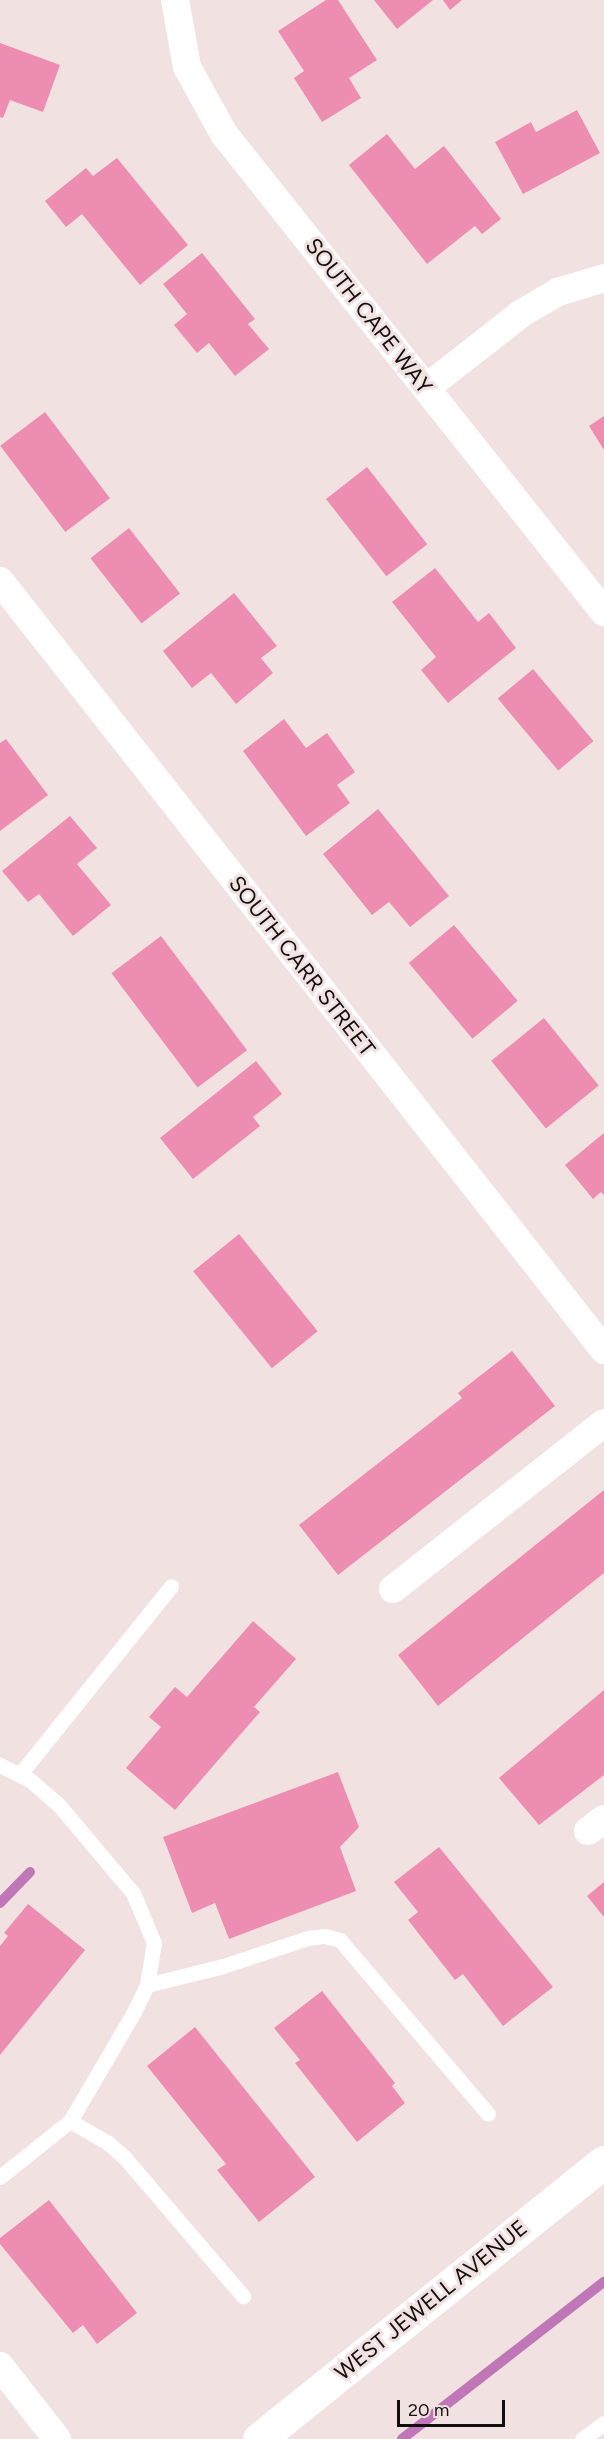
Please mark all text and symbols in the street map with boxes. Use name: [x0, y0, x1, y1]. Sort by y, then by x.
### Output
street label: SOUTH CAPE WAY: [300, 233, 438, 399]
street label: SOUTH CARR STREET: [223, 871, 381, 1061]
street label: WEST JEWELL AVENUE: [329, 2214, 533, 2386]
scale bar: [400, 2388, 508, 2426]
text: 20 m: [408, 2399, 449, 2421]

